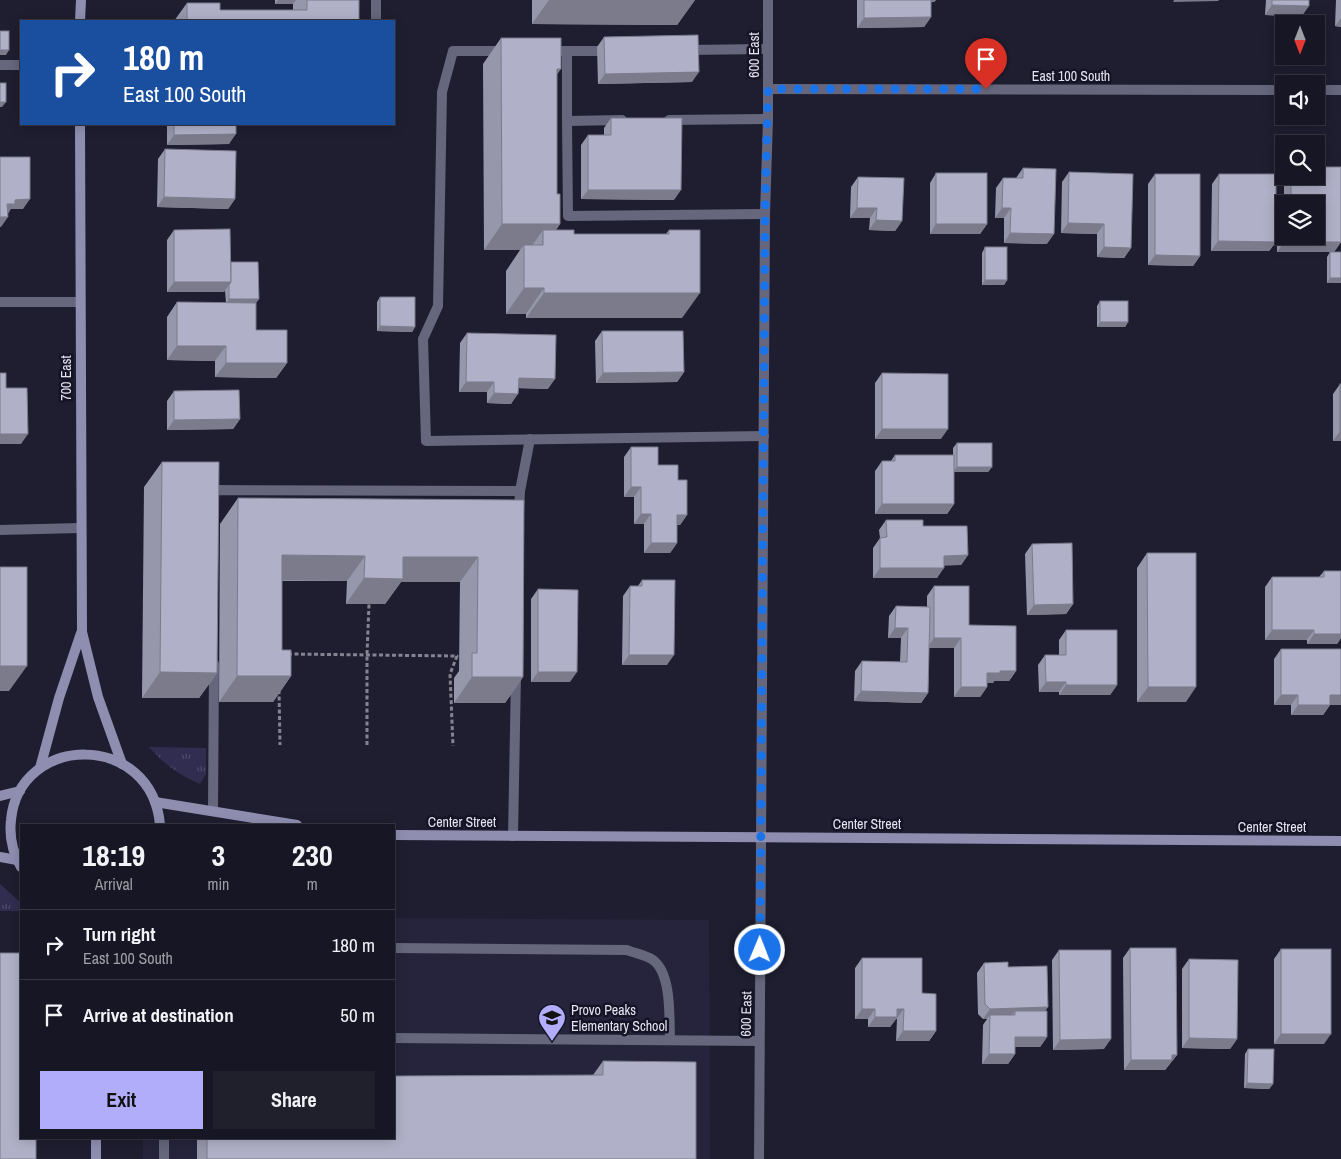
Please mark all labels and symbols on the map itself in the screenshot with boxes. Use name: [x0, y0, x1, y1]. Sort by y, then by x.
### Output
north arrow: [1275, 15, 1325, 65]
street label: 600 East: [745, 32, 763, 78]
pin: [965, 38, 1007, 89]
street label: East 100 South: [1032, 67, 1110, 85]
street label: 700 East: [57, 355, 75, 401]
street label: Center Street: [428, 813, 496, 831]
street label: Center Street: [833, 815, 901, 833]
street label: Center Street: [1238, 818, 1306, 836]
position arrow: [733, 923, 785, 975]
street label: 600 East: [737, 991, 755, 1037]
place label: Provo Peaks Elementary School: [571, 1001, 667, 1035]
school or university icon: Provo Peaks Elementary School: [537, 1003, 567, 1042]

